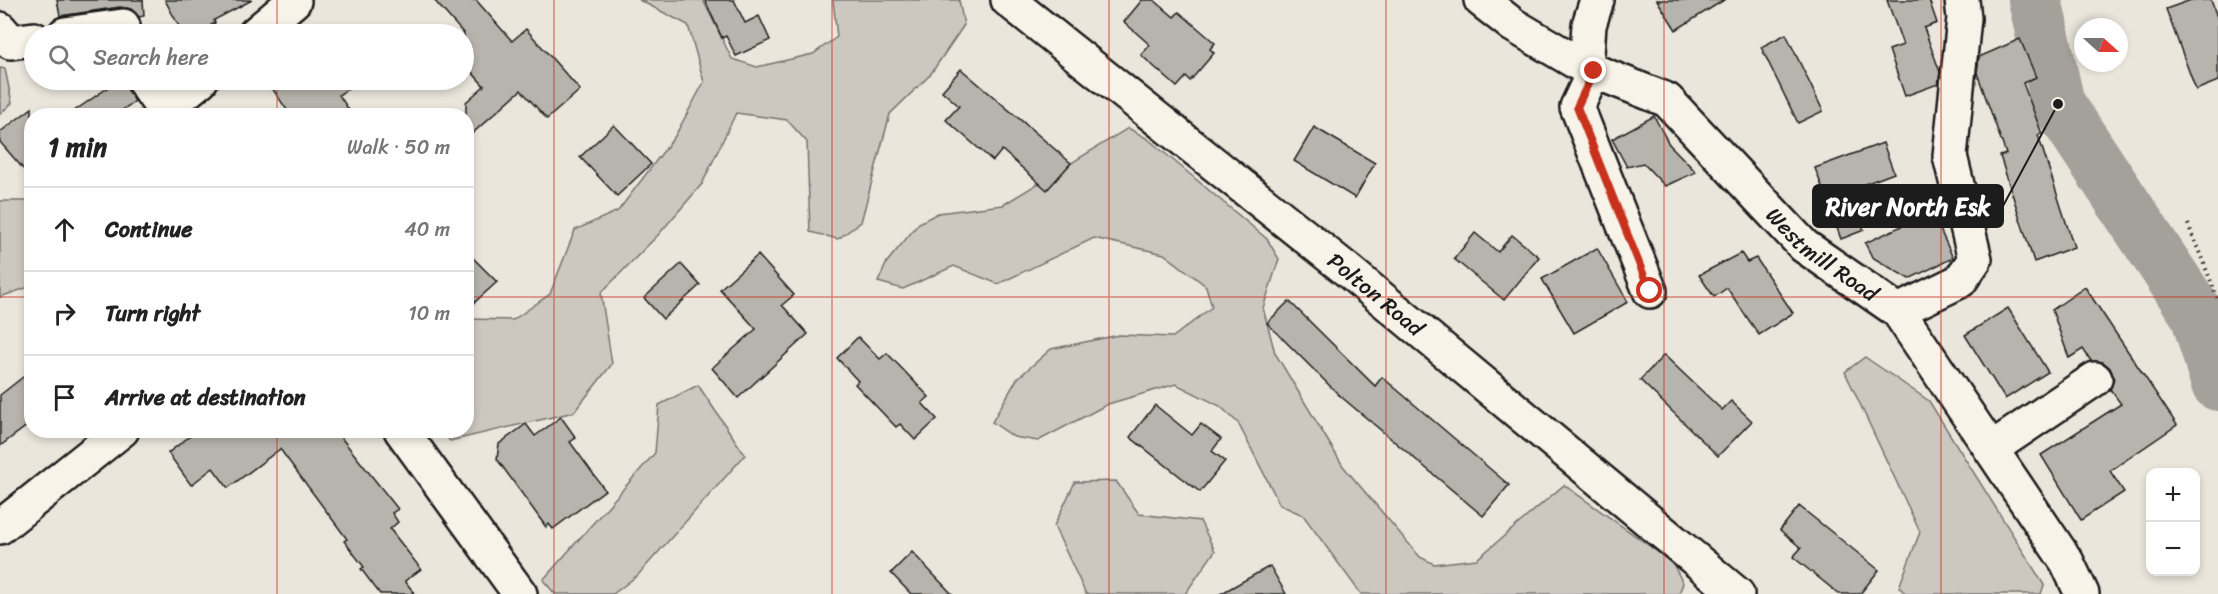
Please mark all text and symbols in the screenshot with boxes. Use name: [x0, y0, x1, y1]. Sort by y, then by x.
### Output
north arrow: [2074, 18, 2128, 72]
search box: [24, 24, 474, 90]
text: Search here: [93, 38, 209, 77]
icon: search: [45, 41, 78, 74]
route end: [1580, 57, 1606, 83]
text: 1 min: [48, 124, 107, 170]
text: Walk · 50 m: [347, 130, 450, 165]
callout: River North Esk: [1813, 185, 2003, 227]
text: River North Esk: [1825, 186, 1992, 228]
street label: Westmill Road: [1756, 197, 1888, 313]
text: Continue: [105, 210, 193, 249]
text: 40 m: [404, 212, 450, 247]
icon: ahead: [48, 213, 81, 246]
street label: Polton Road: [1319, 242, 1434, 347]
route start: [1636, 277, 1662, 303]
text: Turn right: [105, 294, 200, 333]
text: 10 m: [408, 296, 450, 331]
icon: right: [48, 297, 81, 330]
text: Arrive at destination: [105, 378, 306, 417]
icon: arrive: [48, 381, 81, 414]
map controls: [2146, 468, 2200, 576]
button: +: [2146, 468, 2200, 522]
button: −: [2146, 522, 2200, 576]

